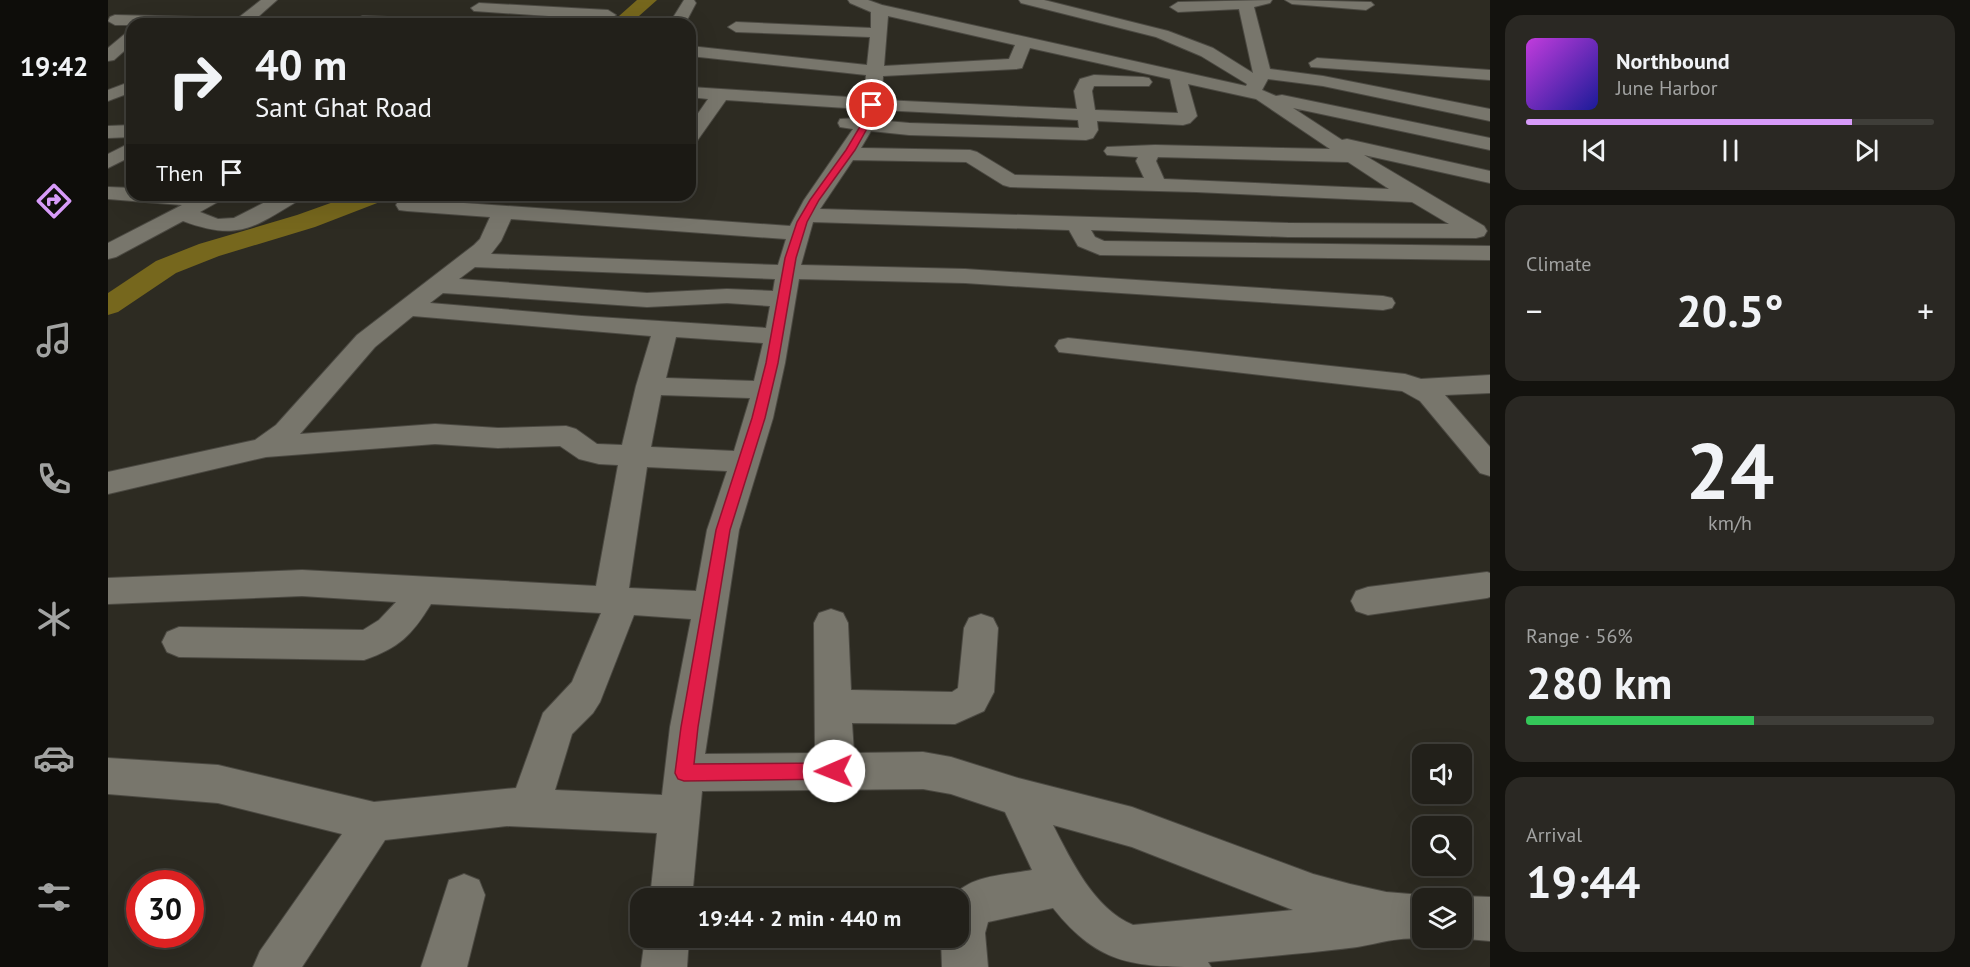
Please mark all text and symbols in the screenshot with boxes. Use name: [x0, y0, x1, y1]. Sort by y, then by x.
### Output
text: 40 m: [255, 37, 347, 92]
icon: right: [156, 42, 234, 120]
text: Northbound: [1616, 47, 1730, 75]
text: 19:42: [20, 49, 88, 83]
text: June Harbor: [1616, 75, 1718, 101]
pin: [846, 79, 897, 130]
icon: arrive: [855, 88, 888, 121]
text: Sant Ghat Road: [255, 90, 432, 124]
icon: previous: [1578, 134, 1611, 167]
icon: pause: [1714, 134, 1747, 167]
icon: next: [1850, 134, 1883, 167]
icon: arrive: [215, 156, 248, 189]
text: Then: [156, 159, 203, 187]
icon: directions: [33, 180, 75, 222]
text: Climate: [1526, 251, 1592, 277]
text: 20.5°: [1676, 281, 1784, 339]
text: −: [1526, 289, 1543, 332]
text: +: [1917, 289, 1934, 332]
icon: music: [33, 319, 75, 361]
text: 24: [1686, 420, 1774, 521]
icon: phone: [33, 458, 75, 500]
text: km/h: [1708, 510, 1752, 536]
icon: climate: [33, 598, 75, 640]
text: Range · 56%: [1526, 623, 1633, 649]
text: 280 km: [1526, 653, 1672, 711]
icon: car: [33, 737, 75, 779]
position arrow: [802, 739, 866, 803]
map controls: [1412, 744, 1472, 948]
button: sound: [1412, 744, 1472, 804]
button: search: [1412, 816, 1472, 876]
text: Arrival: [1526, 822, 1582, 848]
text: 19:44: [1526, 852, 1640, 910]
speed limit sign: 30: [126, 870, 204, 948]
icon: filters: [33, 876, 75, 918]
button: layers: [1412, 888, 1472, 948]
text: 19:44 · 2 min · 440 m: [698, 904, 901, 932]

